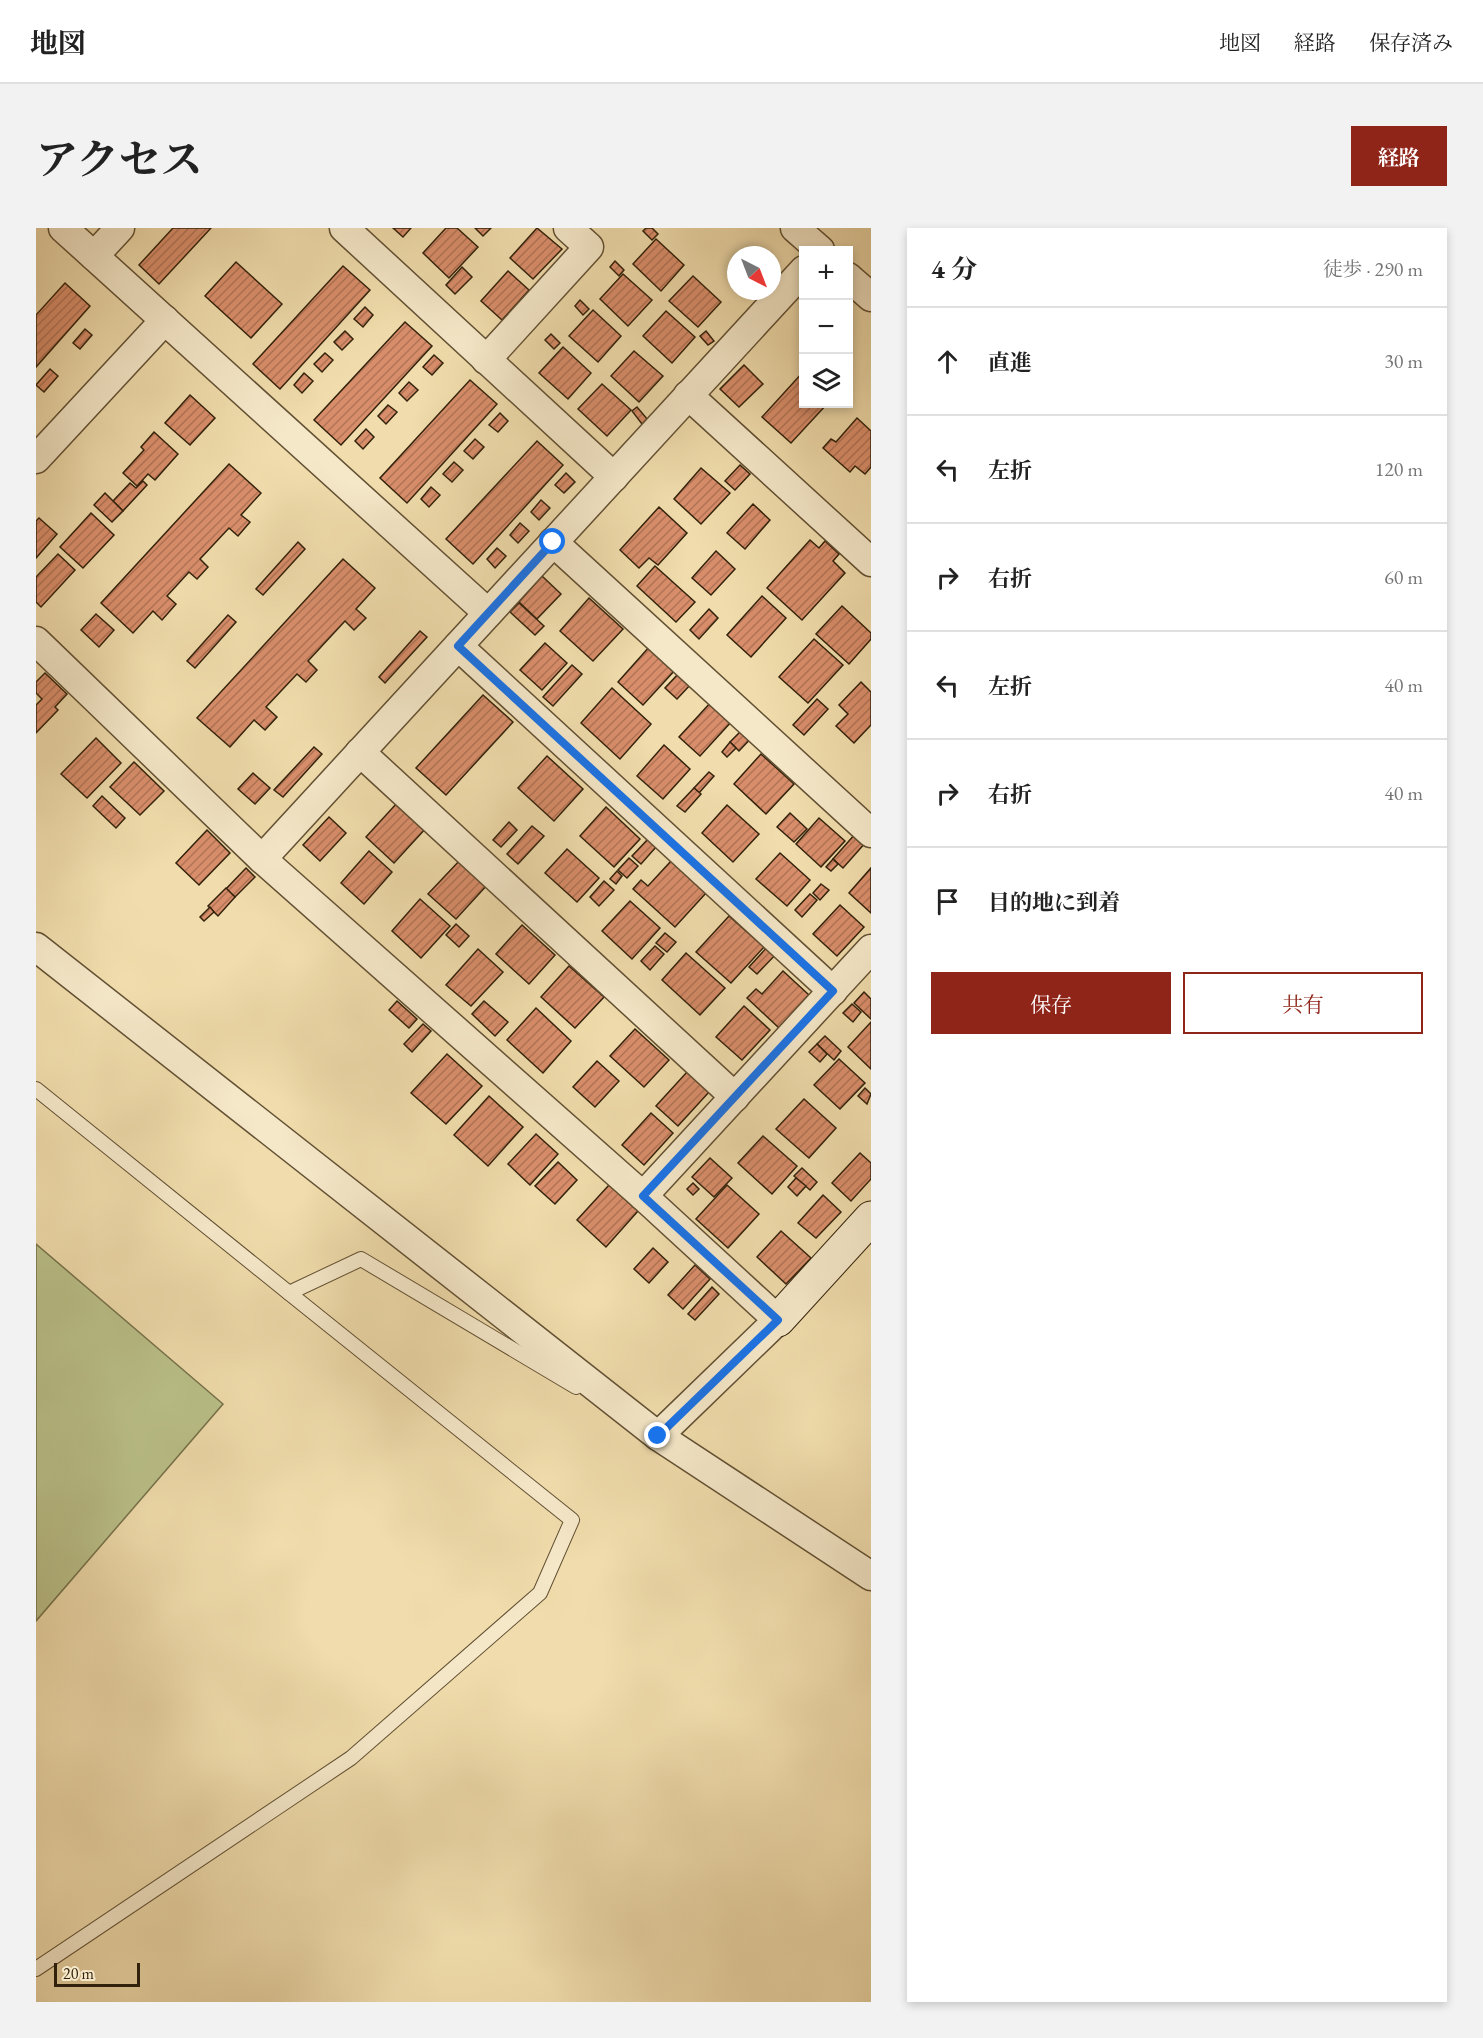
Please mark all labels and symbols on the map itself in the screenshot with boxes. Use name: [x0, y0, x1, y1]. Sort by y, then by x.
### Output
north arrow: [727, 246, 781, 300]
route start: [539, 528, 565, 554]
route end: [644, 1422, 670, 1448]
scale bar: [54, 1960, 140, 1988]

